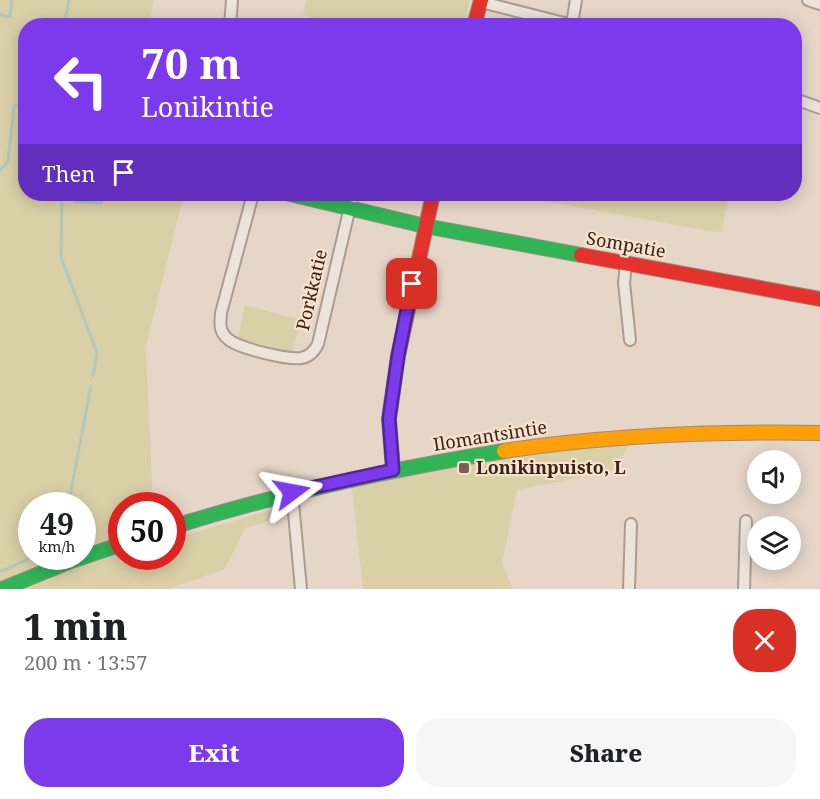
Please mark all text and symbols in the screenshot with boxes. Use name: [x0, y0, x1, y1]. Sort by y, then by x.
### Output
text: 70 m: [141, 34, 241, 91]
icon: left: [42, 42, 120, 120]
text: Lonikintie: [141, 88, 274, 125]
icon: arrive: [107, 156, 140, 189]
text: Then: [42, 158, 95, 188]
street label: Sompatie: [585, 225, 668, 263]
street label: Porkkatie: [290, 247, 332, 333]
pin: [386, 258, 437, 309]
icon: arrive: [395, 267, 428, 300]
street label: Ilomantsintie: [431, 414, 548, 456]
map controls: [747, 450, 801, 570]
button: sound: [747, 450, 801, 504]
place label: Lonikinpuisto, L: [476, 455, 626, 479]
position arrow: [260, 460, 324, 524]
marker: Lonikinpuisto, L: [457, 461, 471, 475]
speed limit sign: 50: [108, 492, 186, 570]
text: 49: [40, 503, 74, 544]
button: layers: [747, 516, 801, 570]
text: km/h: [39, 536, 75, 556]
text: 1 min: [24, 602, 127, 651]
button: close: [733, 609, 796, 672]
text: 200 m · 13:57: [24, 649, 147, 676]
button: Exit: [24, 718, 404, 787]
button: Share: [416, 718, 796, 787]

